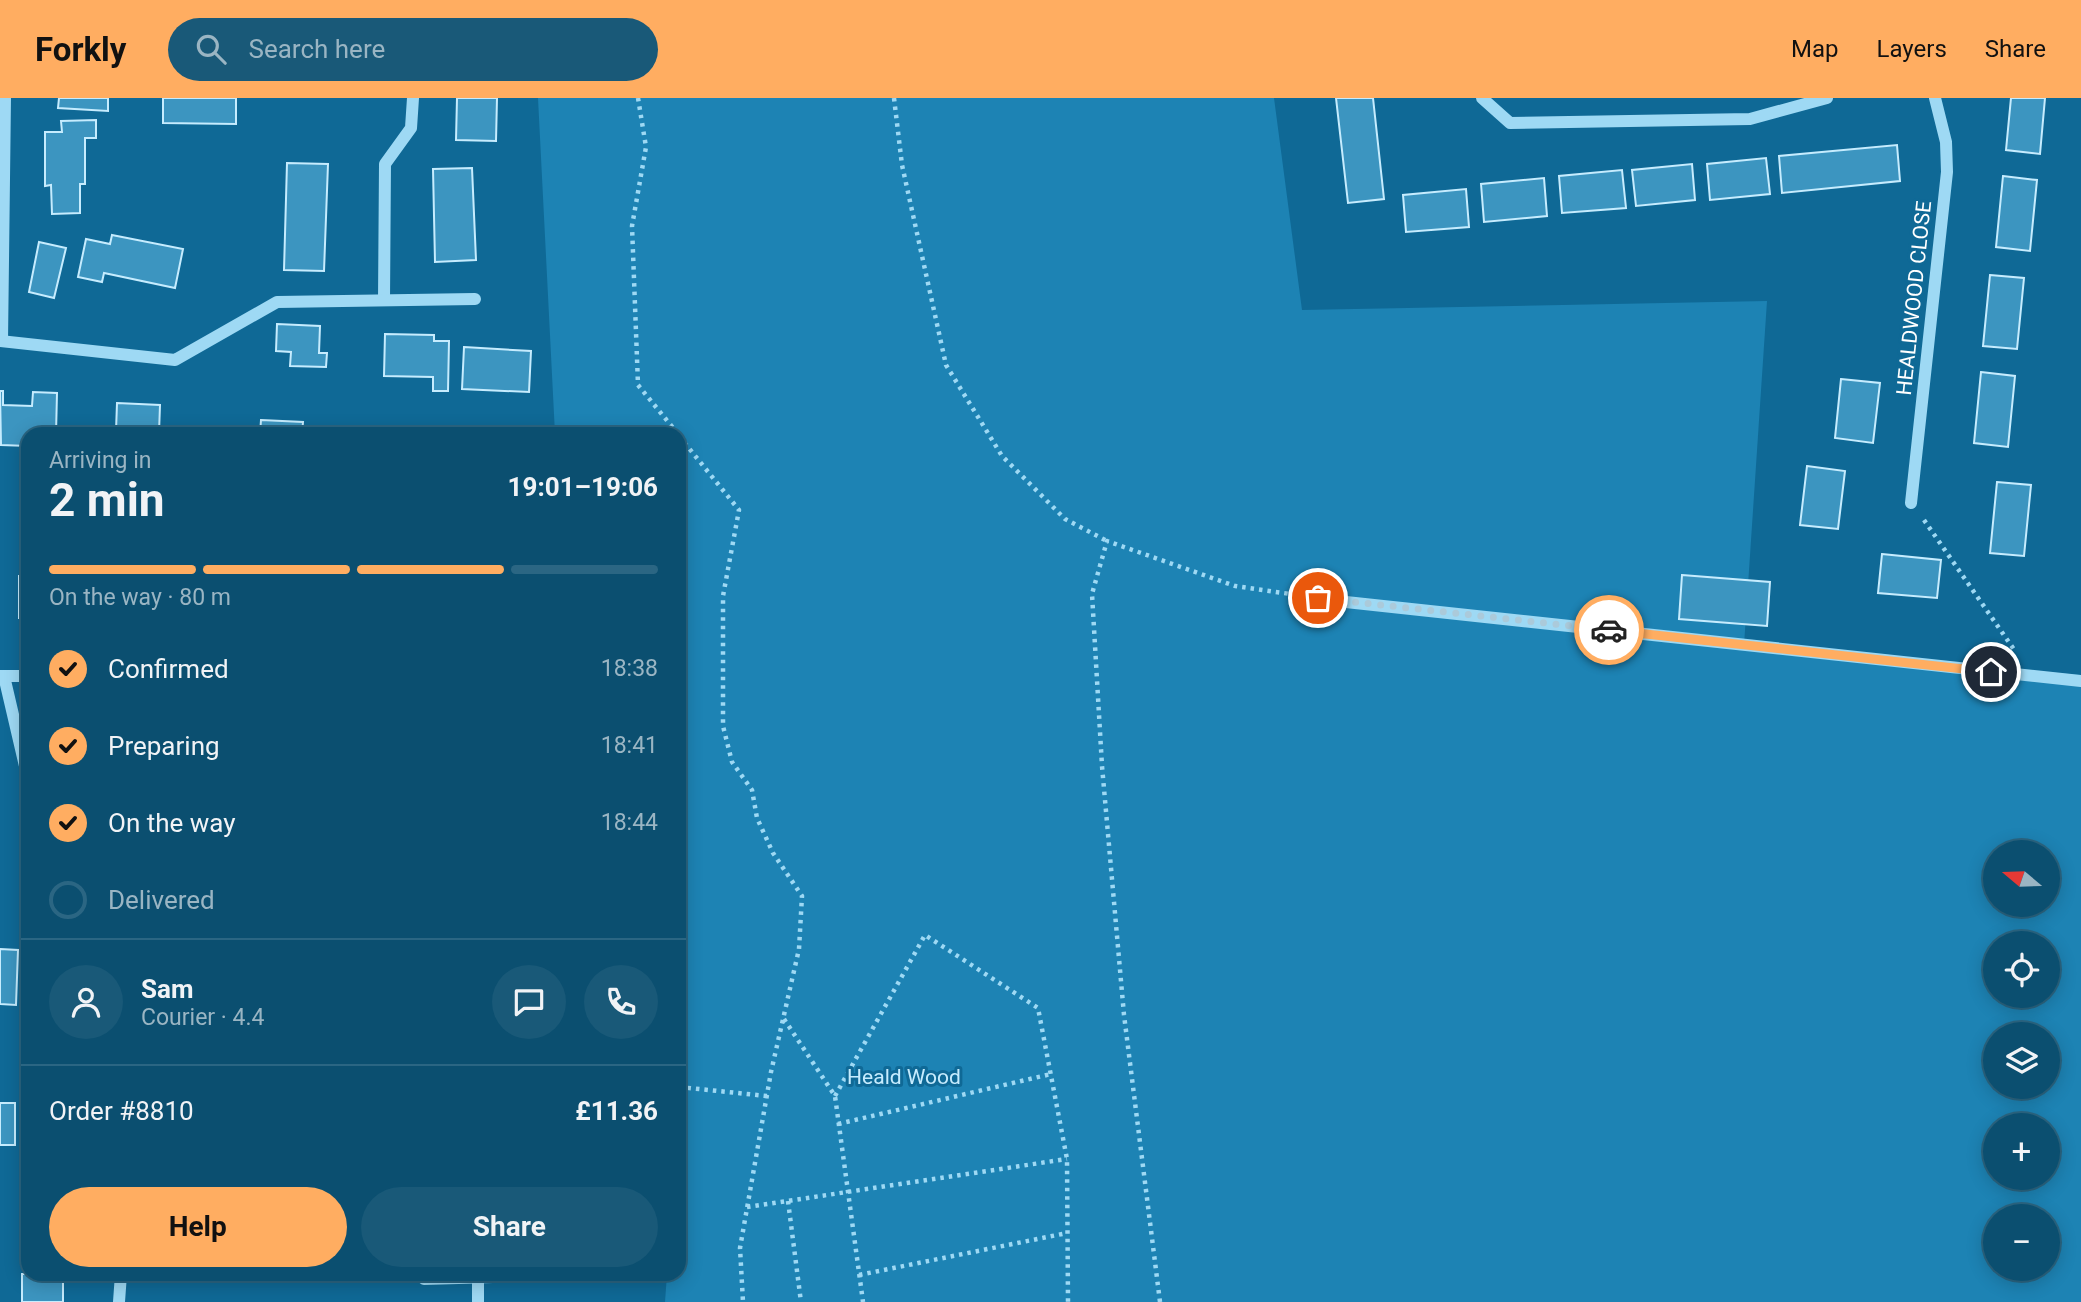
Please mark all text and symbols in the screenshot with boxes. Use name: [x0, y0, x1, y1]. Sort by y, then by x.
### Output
search box: [168, 18, 658, 81]
text: Forkly: [35, 30, 126, 69]
icon: search: [192, 30, 230, 68]
text: Search here: [248, 34, 385, 64]
text: Map: [1791, 35, 1839, 63]
text: Layers: [1877, 35, 1947, 63]
text: Share: [1985, 35, 2046, 63]
street label: HEALDWOOD CLOSE: [1892, 200, 1936, 396]
text: Arriving in: [49, 447, 152, 474]
text: 19:01–19:06: [508, 472, 658, 502]
text: 2 min: [49, 473, 165, 527]
pin: [1288, 568, 1348, 628]
icon: bag: [1299, 579, 1337, 617]
text: On the way · 80 m: [49, 584, 231, 611]
courier: [1574, 595, 1644, 665]
icon: car: [1590, 611, 1628, 649]
pin: [1961, 642, 2021, 702]
icon: check: [49, 650, 87, 688]
icon: home: [1972, 653, 2010, 691]
text: Confirmed: [108, 654, 229, 684]
text: 18:38: [601, 655, 658, 682]
icon: check: [49, 727, 87, 765]
text: Preparing: [108, 731, 220, 761]
text: 18:41: [601, 732, 658, 759]
icon: check: [49, 804, 87, 842]
text: On the way: [108, 808, 236, 838]
text: 18:44: [601, 809, 658, 836]
north arrow: [1983, 840, 2060, 917]
map controls: [1983, 840, 2060, 1281]
text: Delivered: [108, 885, 215, 915]
button: locate: [1983, 931, 2060, 1008]
button: person: [49, 965, 123, 1039]
button: chat: [492, 965, 566, 1039]
button: phone: [584, 965, 658, 1039]
text: Sam: [141, 974, 193, 1004]
text: Courier · 4.4: [141, 1004, 264, 1031]
button: layers: [1983, 1022, 2060, 1099]
park label: Heald Wood: [847, 1065, 961, 1089]
text: Order #8810: [49, 1096, 194, 1126]
text: £11.36: [575, 1096, 658, 1126]
button: +: [1983, 1113, 2060, 1190]
button: Help: [49, 1187, 347, 1267]
button: Share: [361, 1187, 658, 1267]
button: −: [1983, 1204, 2060, 1281]

